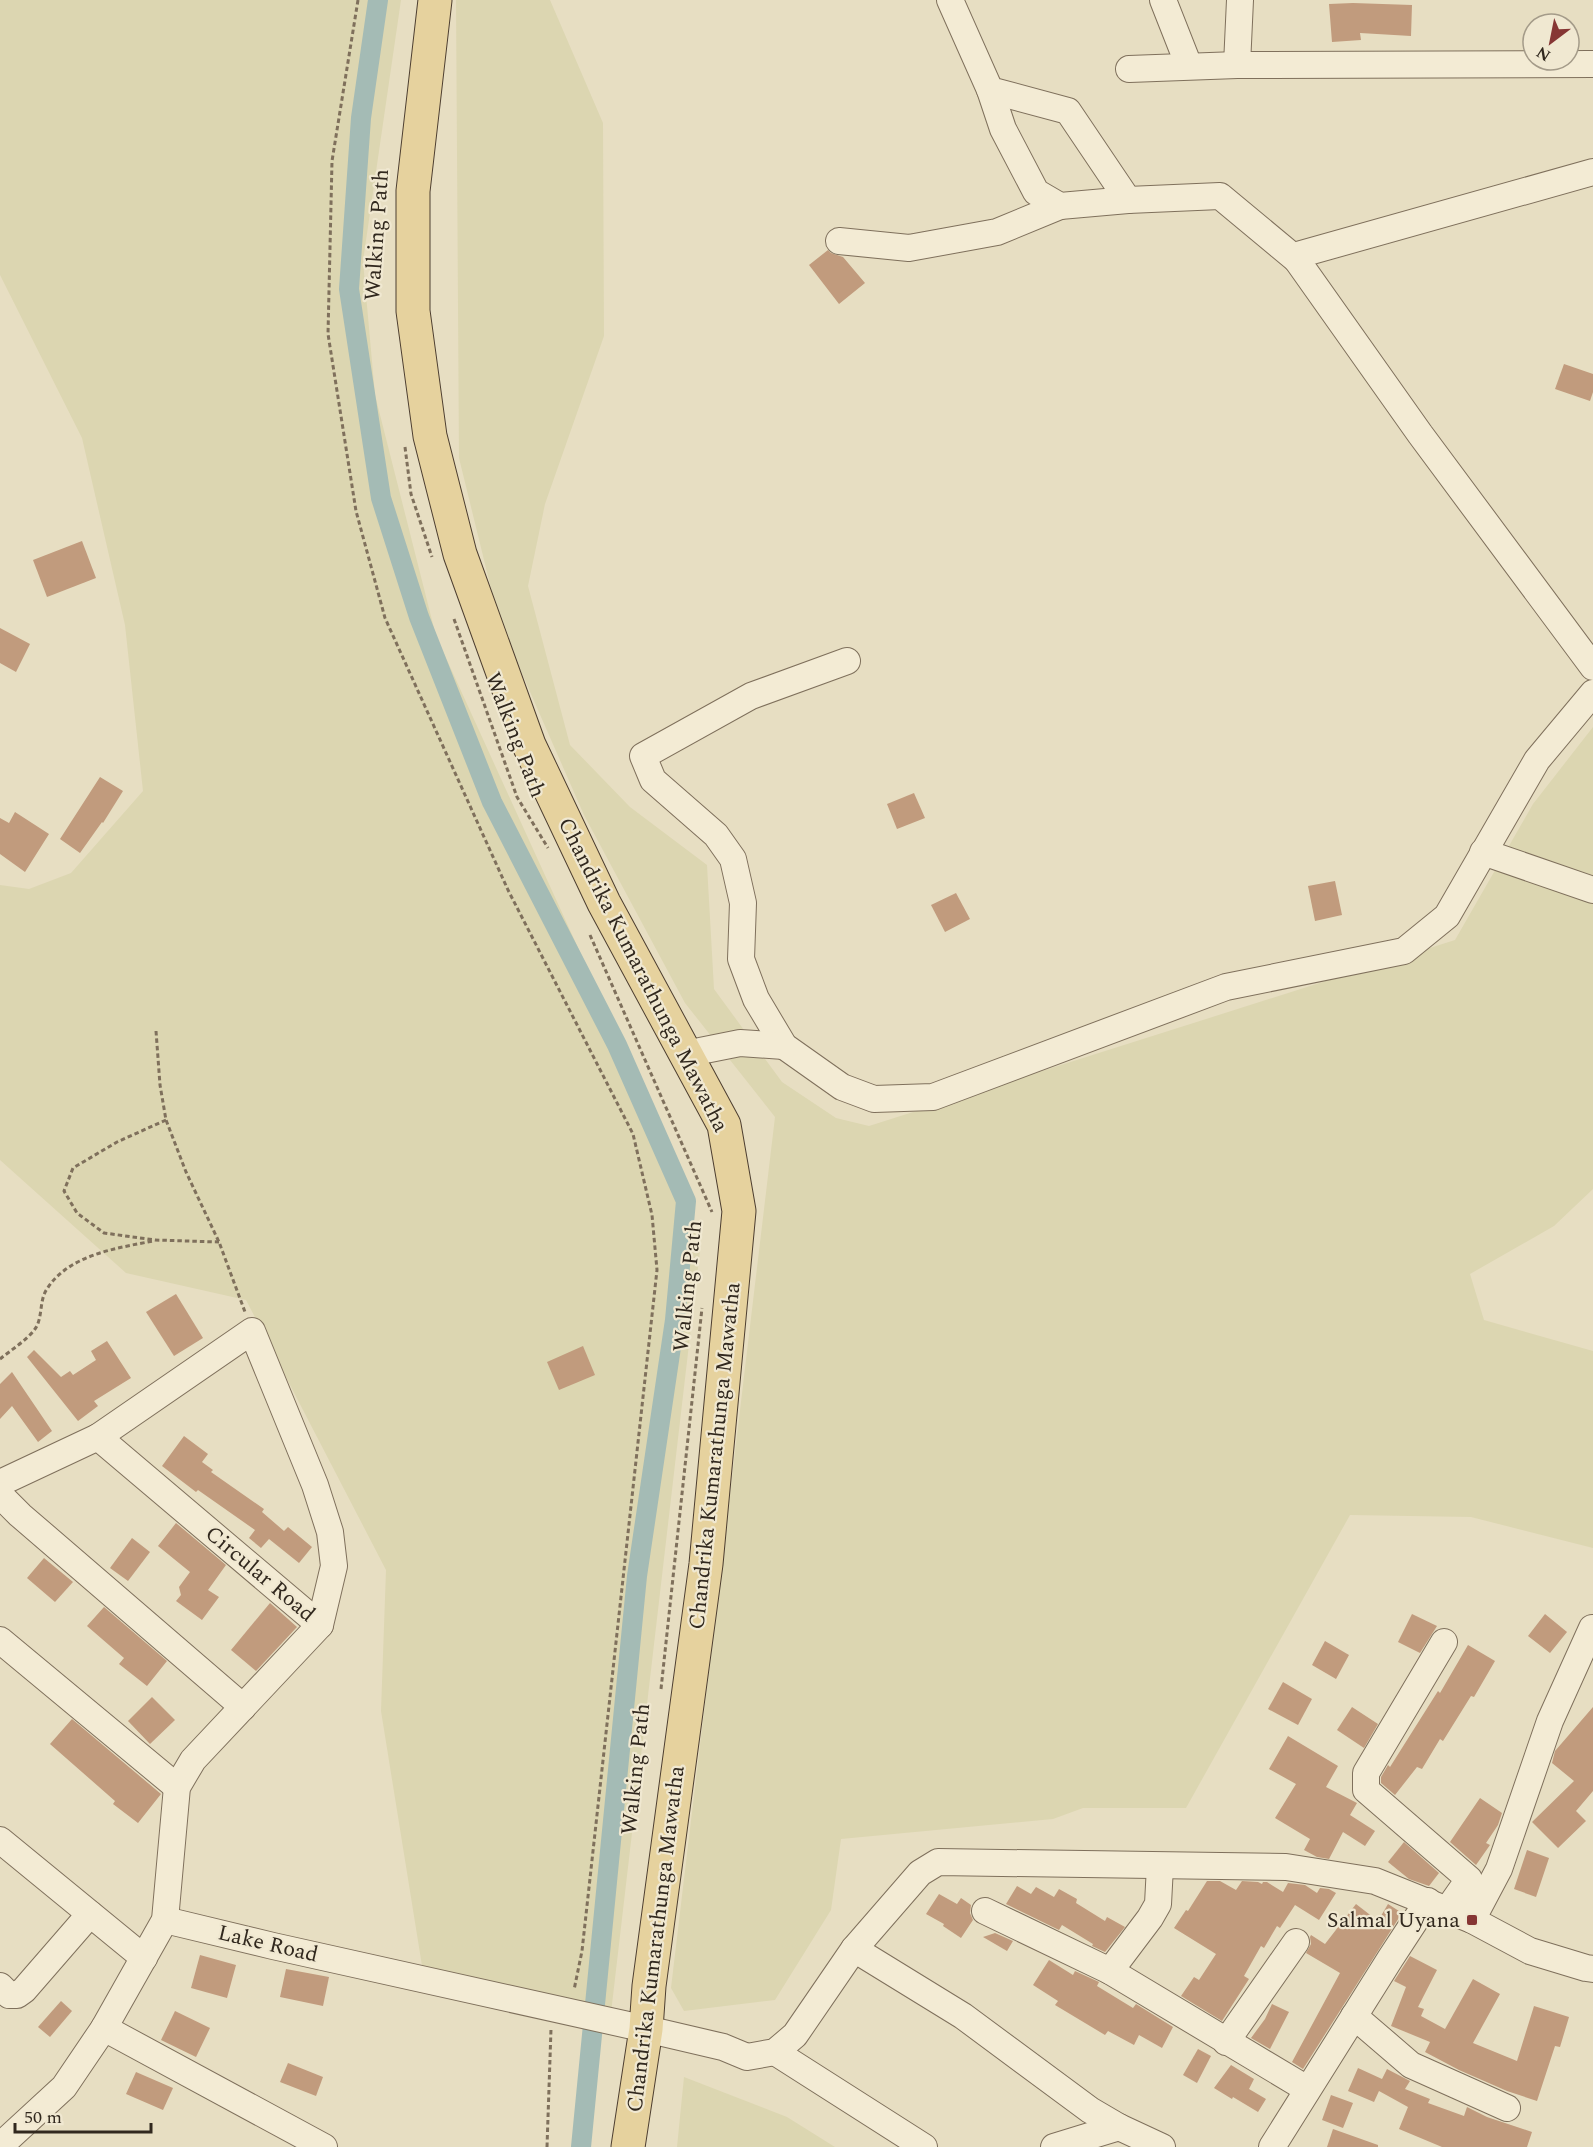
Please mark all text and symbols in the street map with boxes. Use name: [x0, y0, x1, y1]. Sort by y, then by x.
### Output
north arrow: [1521, 12, 1581, 72]
text: N: [1532, 40, 1555, 68]
street label: Walking Path: [356, 168, 398, 302]
street label: Walking Path: [476, 667, 554, 803]
street label: Chandrika Kumarathunga Mawatha: [549, 812, 737, 1138]
street label: Walking Path: [665, 1219, 711, 1353]
street label: Chandrika Kumarathunga Mawatha: [680, 1280, 750, 1631]
street label: Circular Road: [197, 1518, 323, 1630]
street label: Walking Path: [613, 1702, 659, 1836]
street label: Chandrika Kumarathunga Mawatha: [618, 1763, 694, 2114]
place label: Salmal Uyana: [1327, 1904, 1460, 1937]
marker: Salmal Uyana: [1465, 1913, 1479, 1927]
street label: Lake Road: [215, 1916, 321, 1972]
scale bar: [15, 2096, 152, 2134]
text: 50 m: [24, 2104, 62, 2131]

